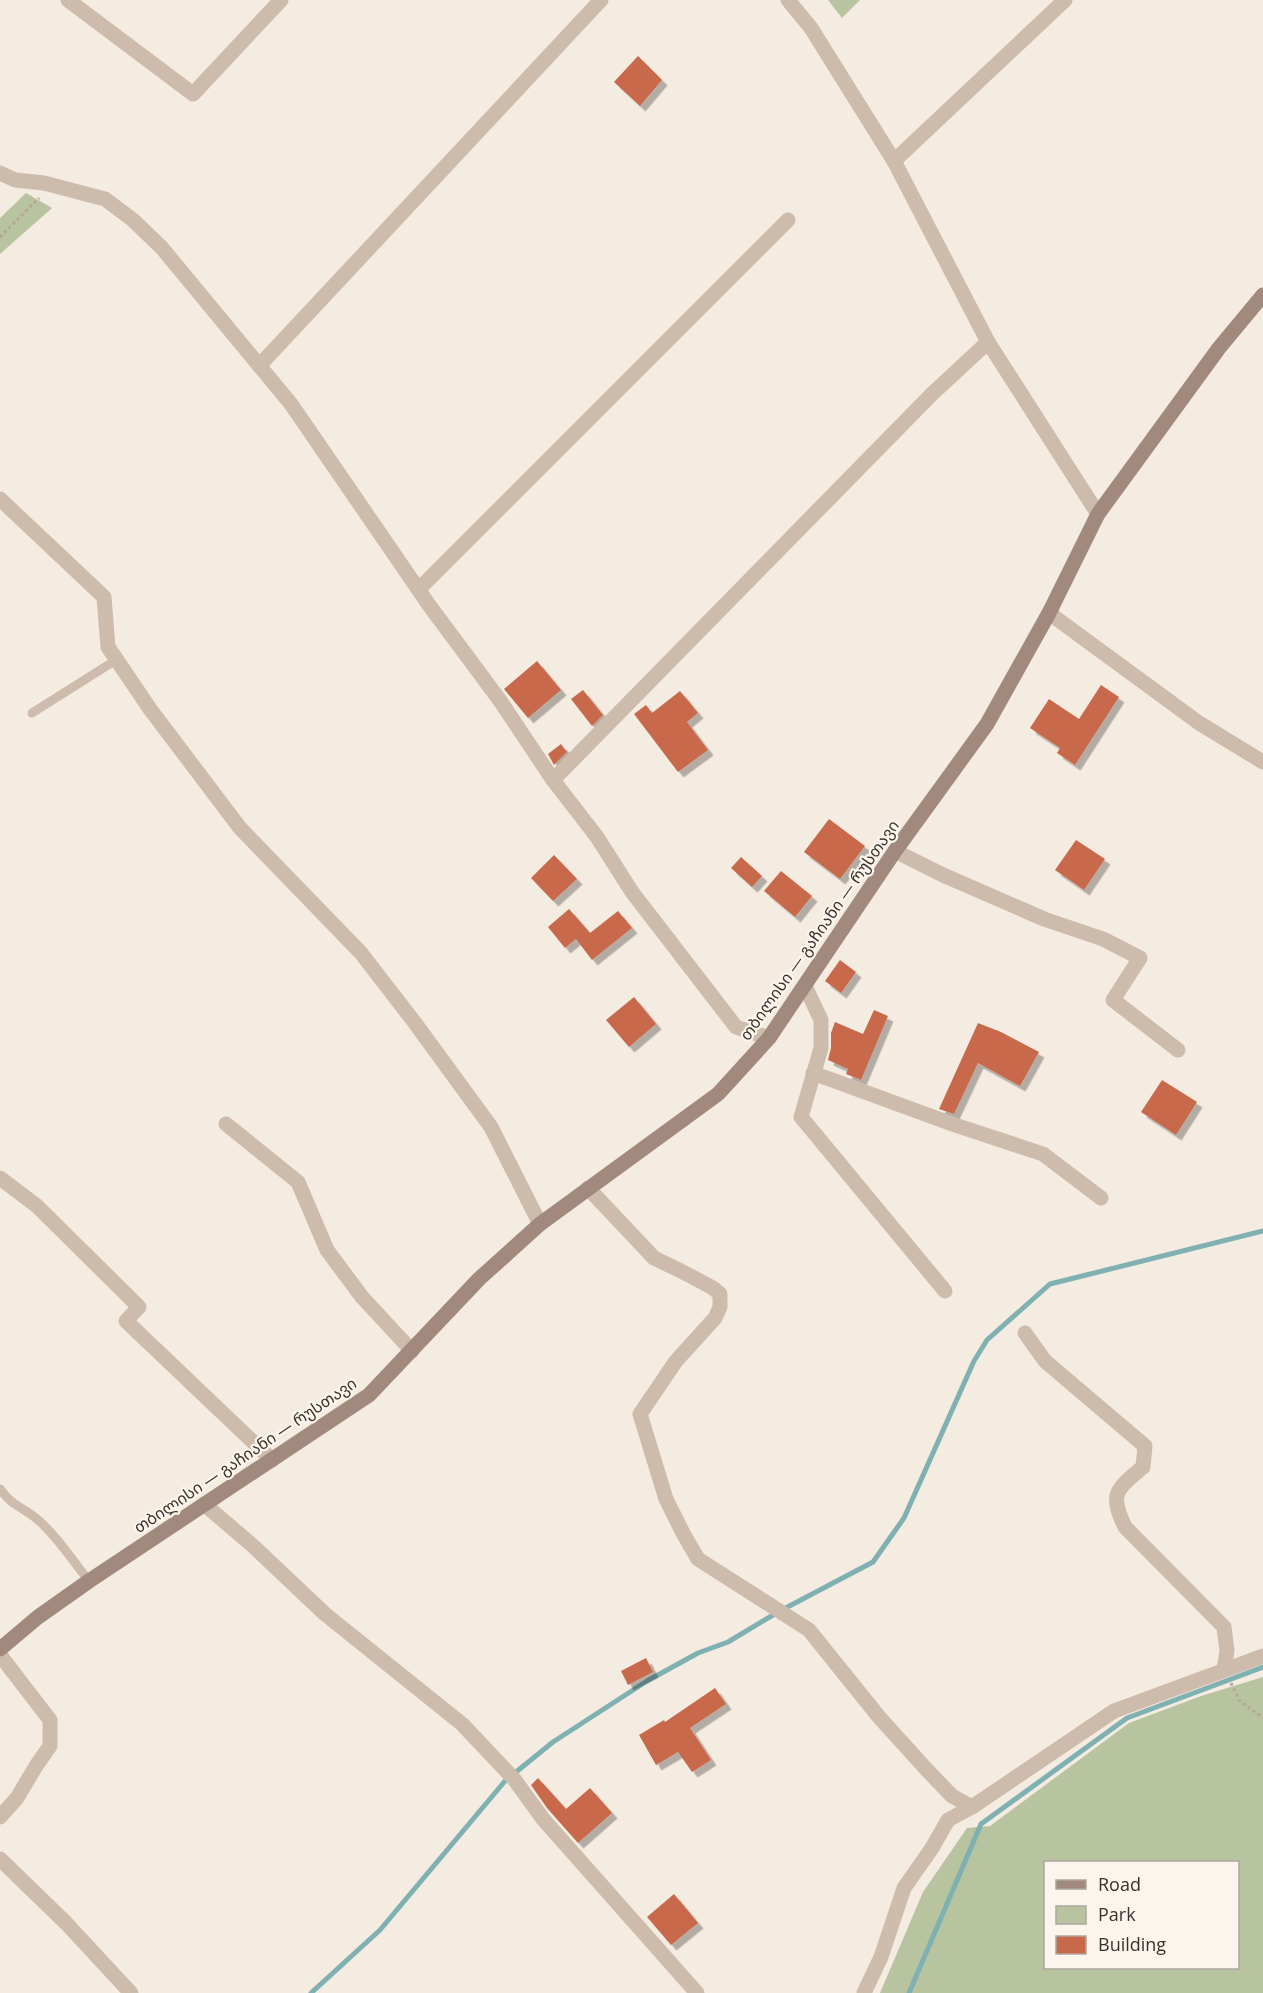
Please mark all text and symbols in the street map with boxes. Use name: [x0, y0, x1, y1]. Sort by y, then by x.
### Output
street label: თბილისი — გაჩიანი — რუსთავი: [734, 815, 904, 1045]
street label: თბილისი — გაჩიანი — რუსთავი: [129, 1372, 361, 1538]
legend: [1044, 1861, 1239, 1969]
text: Road: [1098, 1872, 1141, 1896]
text: Park: [1098, 1902, 1136, 1926]
text: Building: [1098, 1932, 1166, 1956]

